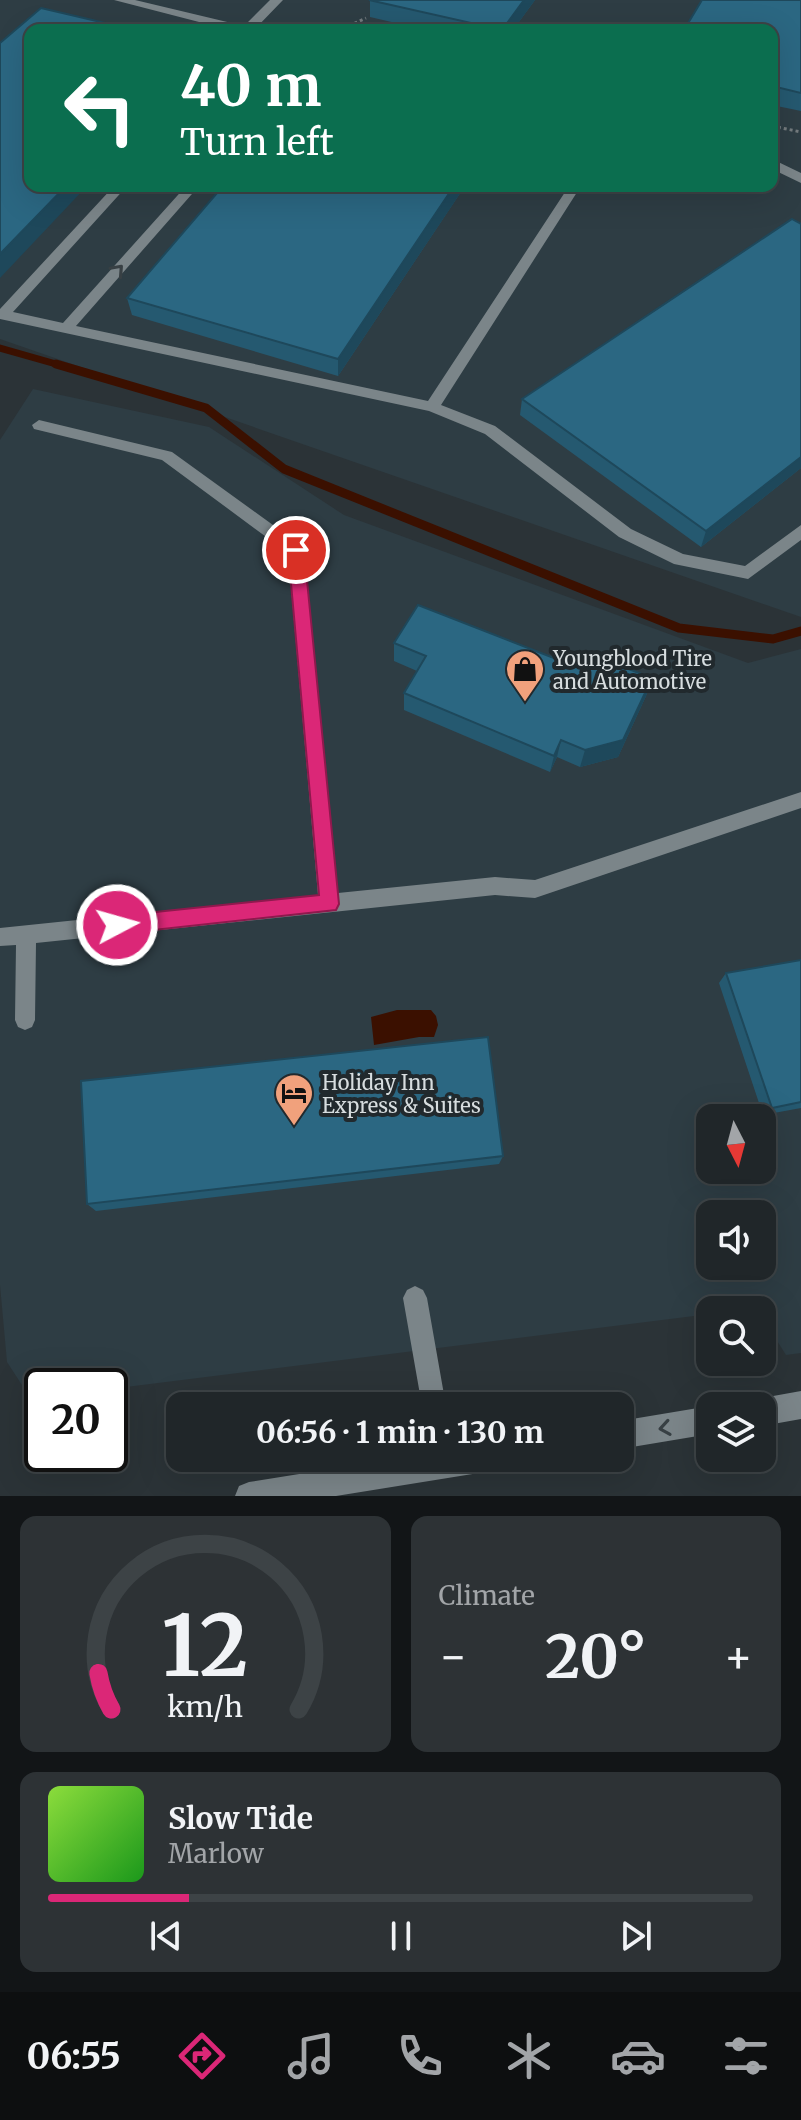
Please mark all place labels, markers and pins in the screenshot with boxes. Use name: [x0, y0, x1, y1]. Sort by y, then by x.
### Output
pin: [262, 516, 330, 584]
place label: Youngblood Tire and Automotive: [552, 646, 712, 694]
shop icon: Youngblood Tire and Automotive: [504, 648, 546, 703]
place label: Holiday Inn Express & Suites: [322, 1070, 481, 1118]
hotel icon: Holiday Inn Express & Suites: [273, 1072, 315, 1127]

